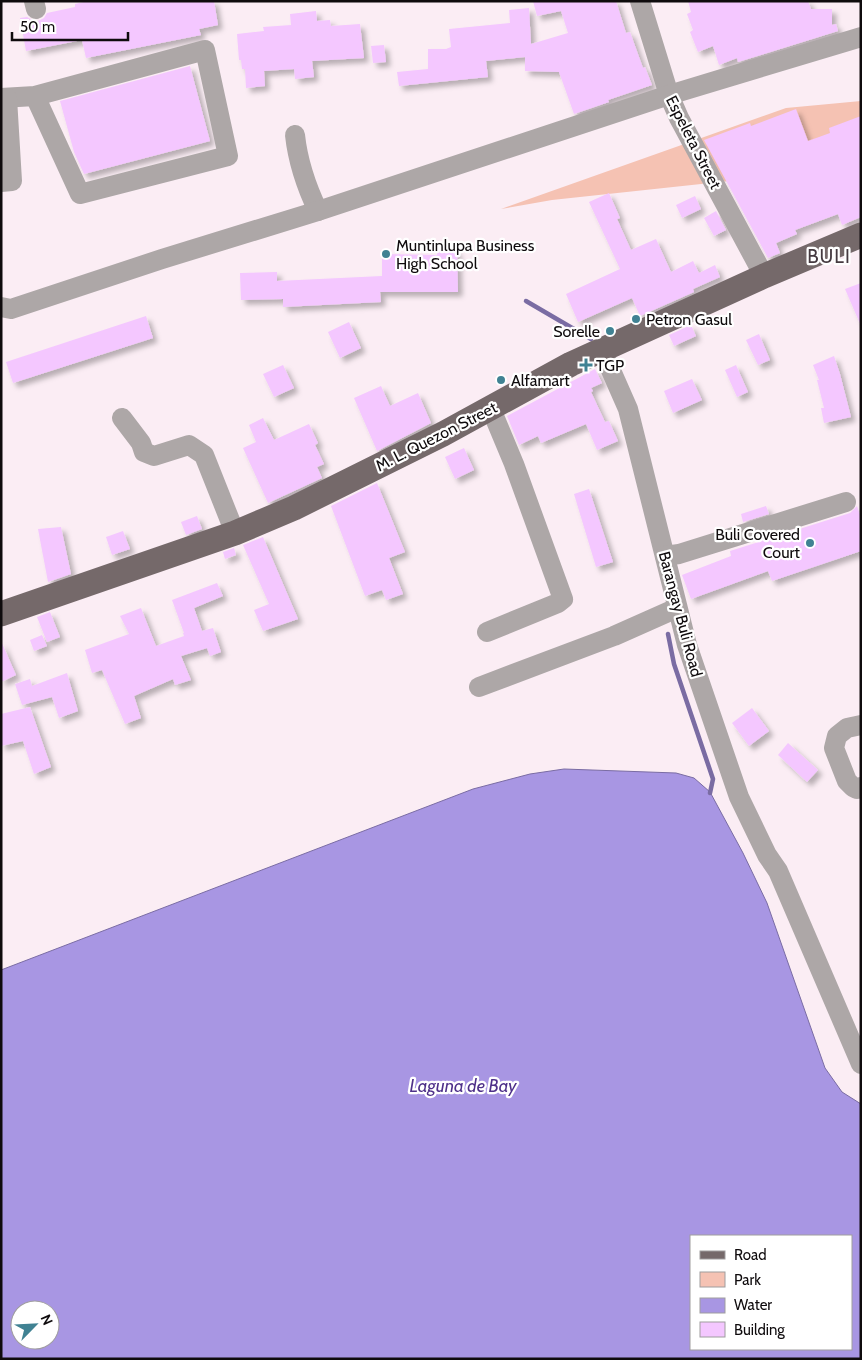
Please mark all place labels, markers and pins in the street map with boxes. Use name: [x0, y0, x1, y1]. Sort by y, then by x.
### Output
place label: Muntinlupa Business High School: [396, 236, 535, 273]
marker: Muntinlupa Business High School: [380, 248, 392, 260]
place label: Petron Gasul: [646, 310, 732, 329]
marker: Petron Gasul: [630, 313, 642, 325]
place label: Sorelle: [553, 322, 600, 341]
marker: Sorelle: [604, 325, 616, 337]
place label: TGP: [596, 356, 624, 375]
marker: TGP: [580, 359, 592, 371]
place label: Alfamart: [511, 371, 570, 390]
marker: Alfamart: [495, 374, 507, 386]
place label: Buli Covered Court: [715, 525, 801, 562]
marker: Buli Covered Court: [804, 537, 816, 549]

